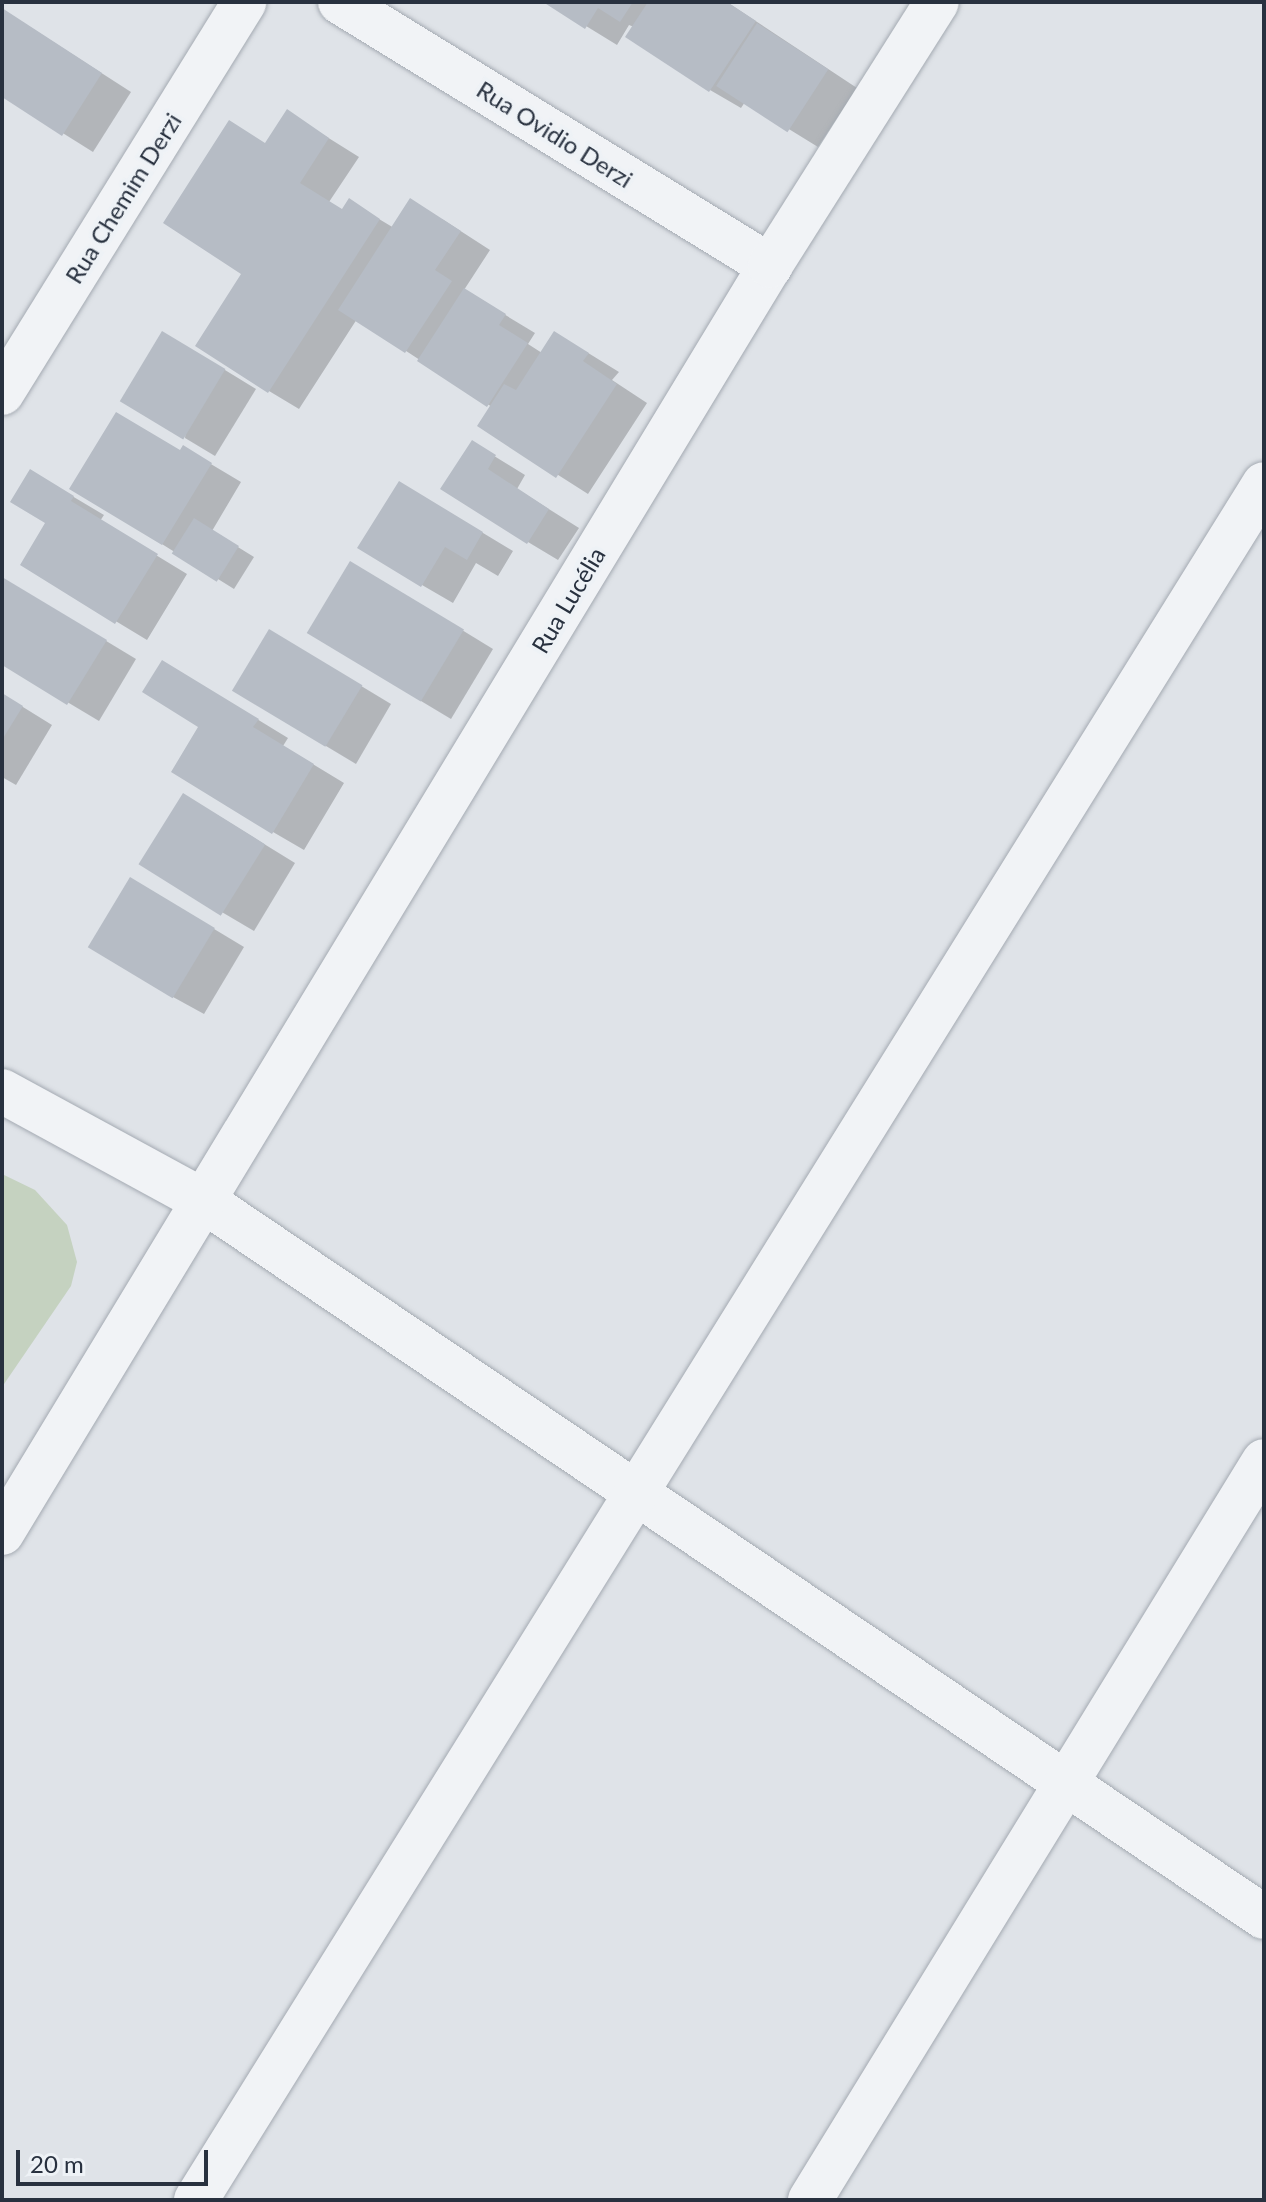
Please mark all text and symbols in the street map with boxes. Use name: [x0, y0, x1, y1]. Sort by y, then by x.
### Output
street label: Rua Ovidio Derzi: [472, 75, 638, 193]
street label: Rua Chemim Derzi: [59, 107, 187, 289]
street label: Rua Lucélia: [525, 542, 611, 658]
scale bar: [20, 2134, 212, 2184]
text: 20 m: [30, 2149, 84, 2178]

